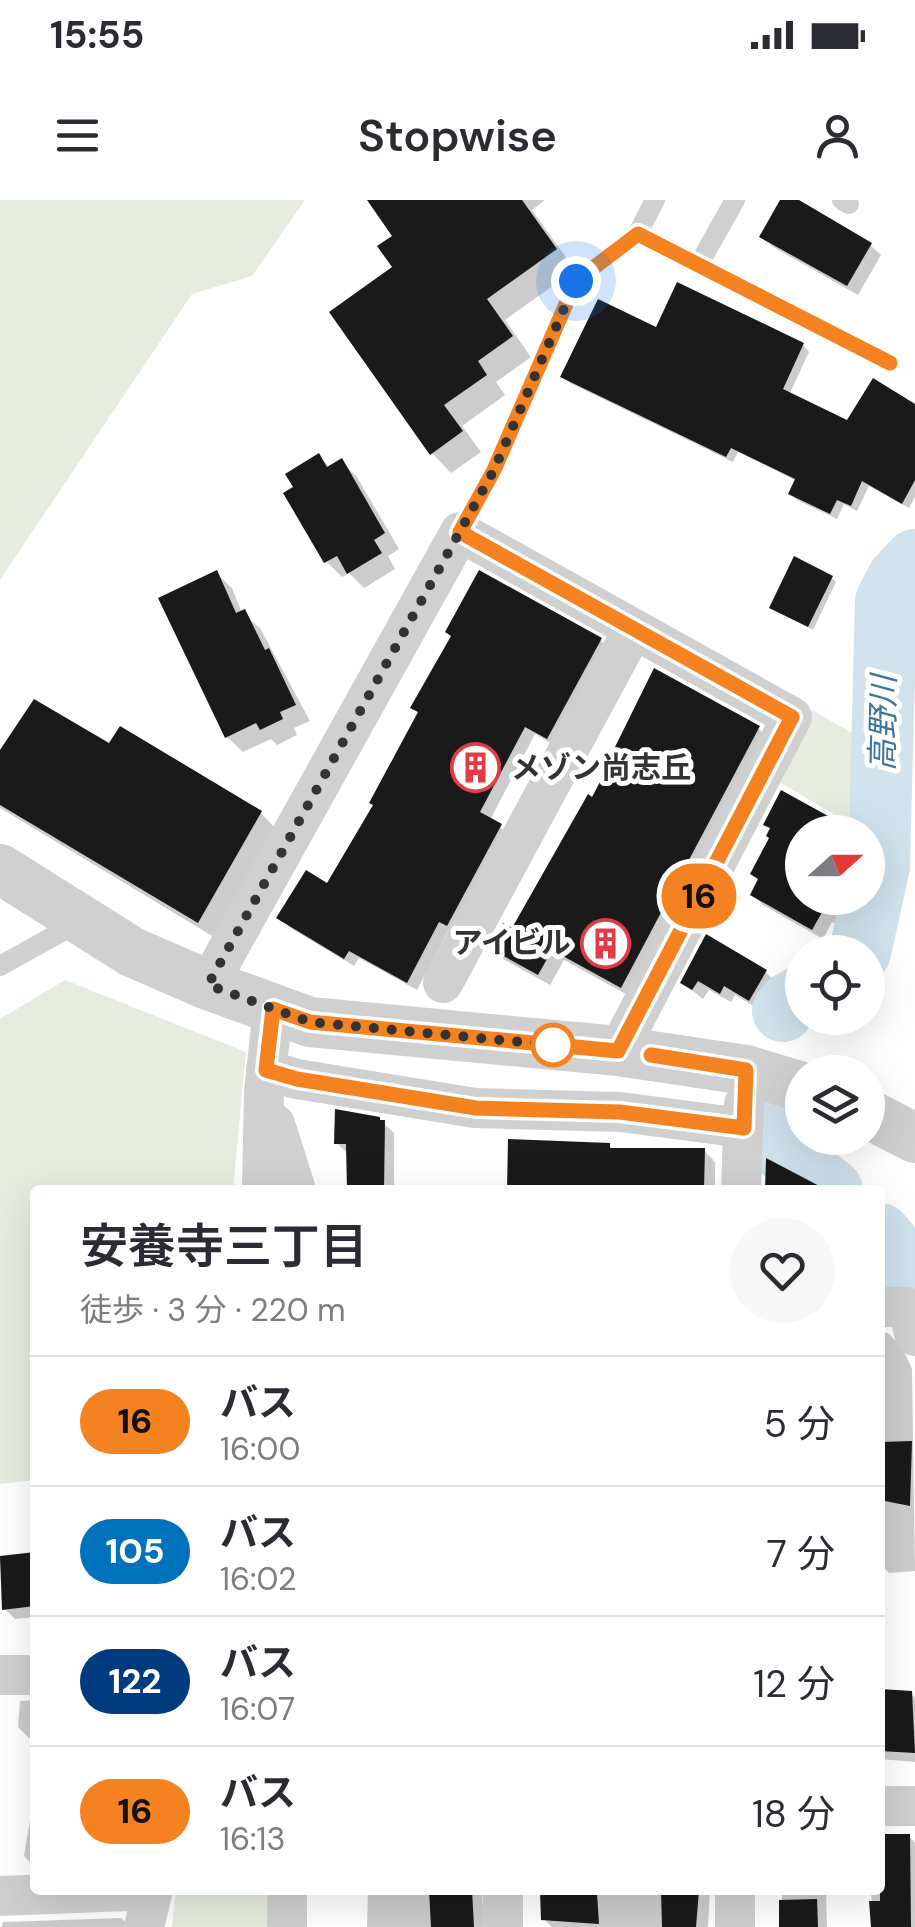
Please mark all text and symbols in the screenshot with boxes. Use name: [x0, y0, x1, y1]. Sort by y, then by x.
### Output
text: 15:55: [50, 10, 144, 60]
text: Stopwise: [358, 106, 557, 165]
icon: menu: [50, 108, 105, 163]
icon: person: [810, 108, 865, 163]
your location: [551, 256, 601, 306]
water label: 高野川: [861, 672, 905, 771]
building icon: メゾン尚志丘: [450, 742, 502, 794]
place label: メゾン尚志丘: [511, 748, 691, 787]
north arrow: [785, 815, 885, 915]
map controls: [785, 815, 885, 1155]
line badge: 16: [654, 864, 744, 928]
text: 16: [682, 873, 716, 919]
building icon: アイビル: [580, 917, 632, 969]
place label: アイビル: [453, 923, 571, 962]
button: locate: [785, 935, 885, 1035]
unlabelled marker: [532, 1024, 574, 1066]
button: layers: [785, 1055, 885, 1155]
text: 安養寺三丁目: [80, 1215, 368, 1278]
button: heart: [730, 1218, 835, 1323]
text: 徒歩 · 3 分 · 220 m: [80, 1289, 346, 1331]
text: バス: [220, 1378, 296, 1428]
text: 16: [118, 1398, 152, 1444]
text: 5 分: [764, 1399, 835, 1449]
text: 16:00: [220, 1428, 300, 1470]
text: バス: [220, 1508, 296, 1558]
text: 105: [105, 1528, 165, 1574]
text: 7 分: [767, 1529, 835, 1579]
text: 16:02: [220, 1558, 297, 1600]
text: バス: [220, 1638, 296, 1688]
text: 122: [108, 1658, 162, 1704]
text: 12 分: [753, 1659, 835, 1709]
text: 16:07: [220, 1688, 295, 1730]
text: バス: [220, 1768, 296, 1818]
text: 16: [118, 1788, 152, 1834]
text: 18 分: [752, 1789, 835, 1839]
text: 16:13: [220, 1818, 285, 1860]

